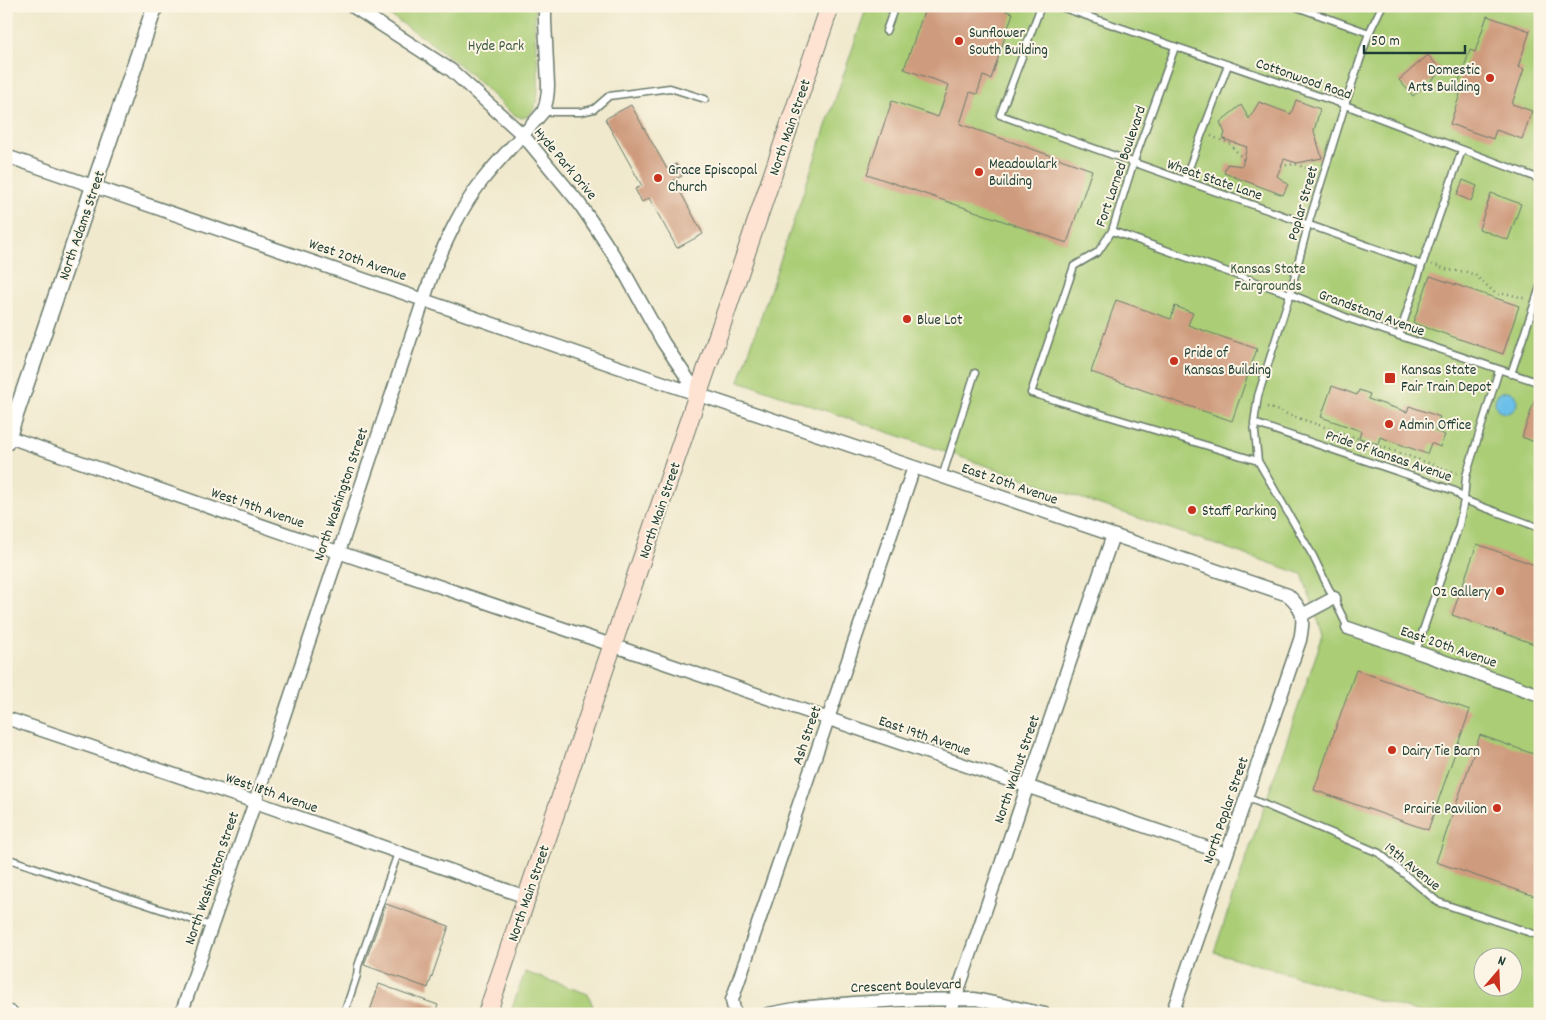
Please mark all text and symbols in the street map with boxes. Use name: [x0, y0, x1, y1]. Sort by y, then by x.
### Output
scale bar: [1364, 22, 1465, 54]
place label: Sunflower South Building: [969, 23, 1048, 62]
text: 50 m: [1371, 31, 1400, 53]
marker: Sunflower South Building: [953, 35, 965, 47]
park label: Hyde Park: [468, 36, 524, 58]
street label: Cottonwood Road: [1252, 53, 1354, 107]
place label: Domestic Arts Building: [1408, 60, 1480, 99]
marker: Domestic Arts Building: [1484, 72, 1496, 84]
street label: North Main Street: [764, 76, 818, 179]
street label: Fort Larned Boulevard: [1091, 103, 1153, 230]
street label: Hyde Park Drive: [528, 123, 602, 206]
place label: Meadowlark Building: [989, 154, 1057, 193]
street label: Wheat State Lane: [1164, 154, 1265, 208]
place label: Grace Episcopal Church: [668, 160, 758, 199]
street label: Poplar Street: [1283, 163, 1325, 243]
marker: Meadowlark Building: [973, 166, 985, 178]
street label: North Adams Street: [54, 168, 112, 283]
marker: Grace Episcopal Church: [652, 172, 664, 184]
street label: West 20th Avenue: [305, 234, 410, 288]
park label: Kansas State Fairgrounds: [1230, 259, 1306, 298]
street label: Grandstand Avenue: [1315, 284, 1428, 343]
place label: Blue Lot: [917, 310, 963, 332]
marker: Blue Lot: [901, 313, 913, 325]
place label: Pride of Kansas Building: [1184, 343, 1271, 382]
marker: Pride of Kansas Building: [1168, 355, 1180, 367]
place label: Kansas State Fair Train Depot: [1401, 360, 1492, 399]
marker: Kansas State Fair Train Depot: [1383, 371, 1397, 385]
place label: Admin Office: [1399, 415, 1472, 437]
marker: Admin Office: [1383, 418, 1395, 430]
street label: North Washington Street: [309, 425, 375, 564]
street label: Pride of Kansas Avenue: [1322, 425, 1455, 489]
street label: East 20th Avenue: [958, 458, 1061, 512]
street label: North Main Street: [634, 459, 688, 562]
street label: West 19th Avenue: [208, 483, 307, 535]
place label: Staff Parking: [1202, 501, 1277, 523]
marker: Staff Parking: [1186, 504, 1198, 516]
place label: Oz Gallery: [1432, 582, 1491, 604]
marker: Oz Gallery: [1494, 585, 1506, 597]
street label: East 20th Avenue: [1397, 621, 1500, 675]
street label: Ash Street: [788, 703, 828, 768]
street label: East 19th Avenue: [875, 711, 974, 763]
street label: North Walnut Street: [989, 712, 1047, 827]
place label: Dairy Tie Barn: [1402, 741, 1480, 763]
marker: Dairy Tie Barn: [1386, 744, 1398, 756]
street label: North Poplar Street: [1198, 754, 1256, 867]
street label: West 18th Avenue: [222, 768, 321, 820]
place label: Prairie Pavilion: [1404, 799, 1487, 821]
marker: Prairie Pavilion: [1491, 802, 1503, 814]
street label: North Washington Street: [180, 809, 246, 948]
street label: 19th Avenue: [1379, 838, 1445, 897]
street label: North Main Street: [503, 842, 557, 945]
north arrow: [1474, 948, 1524, 998]
text: N: [1495, 951, 1508, 972]
street label: Crescent Boulevard: [850, 974, 962, 1000]

